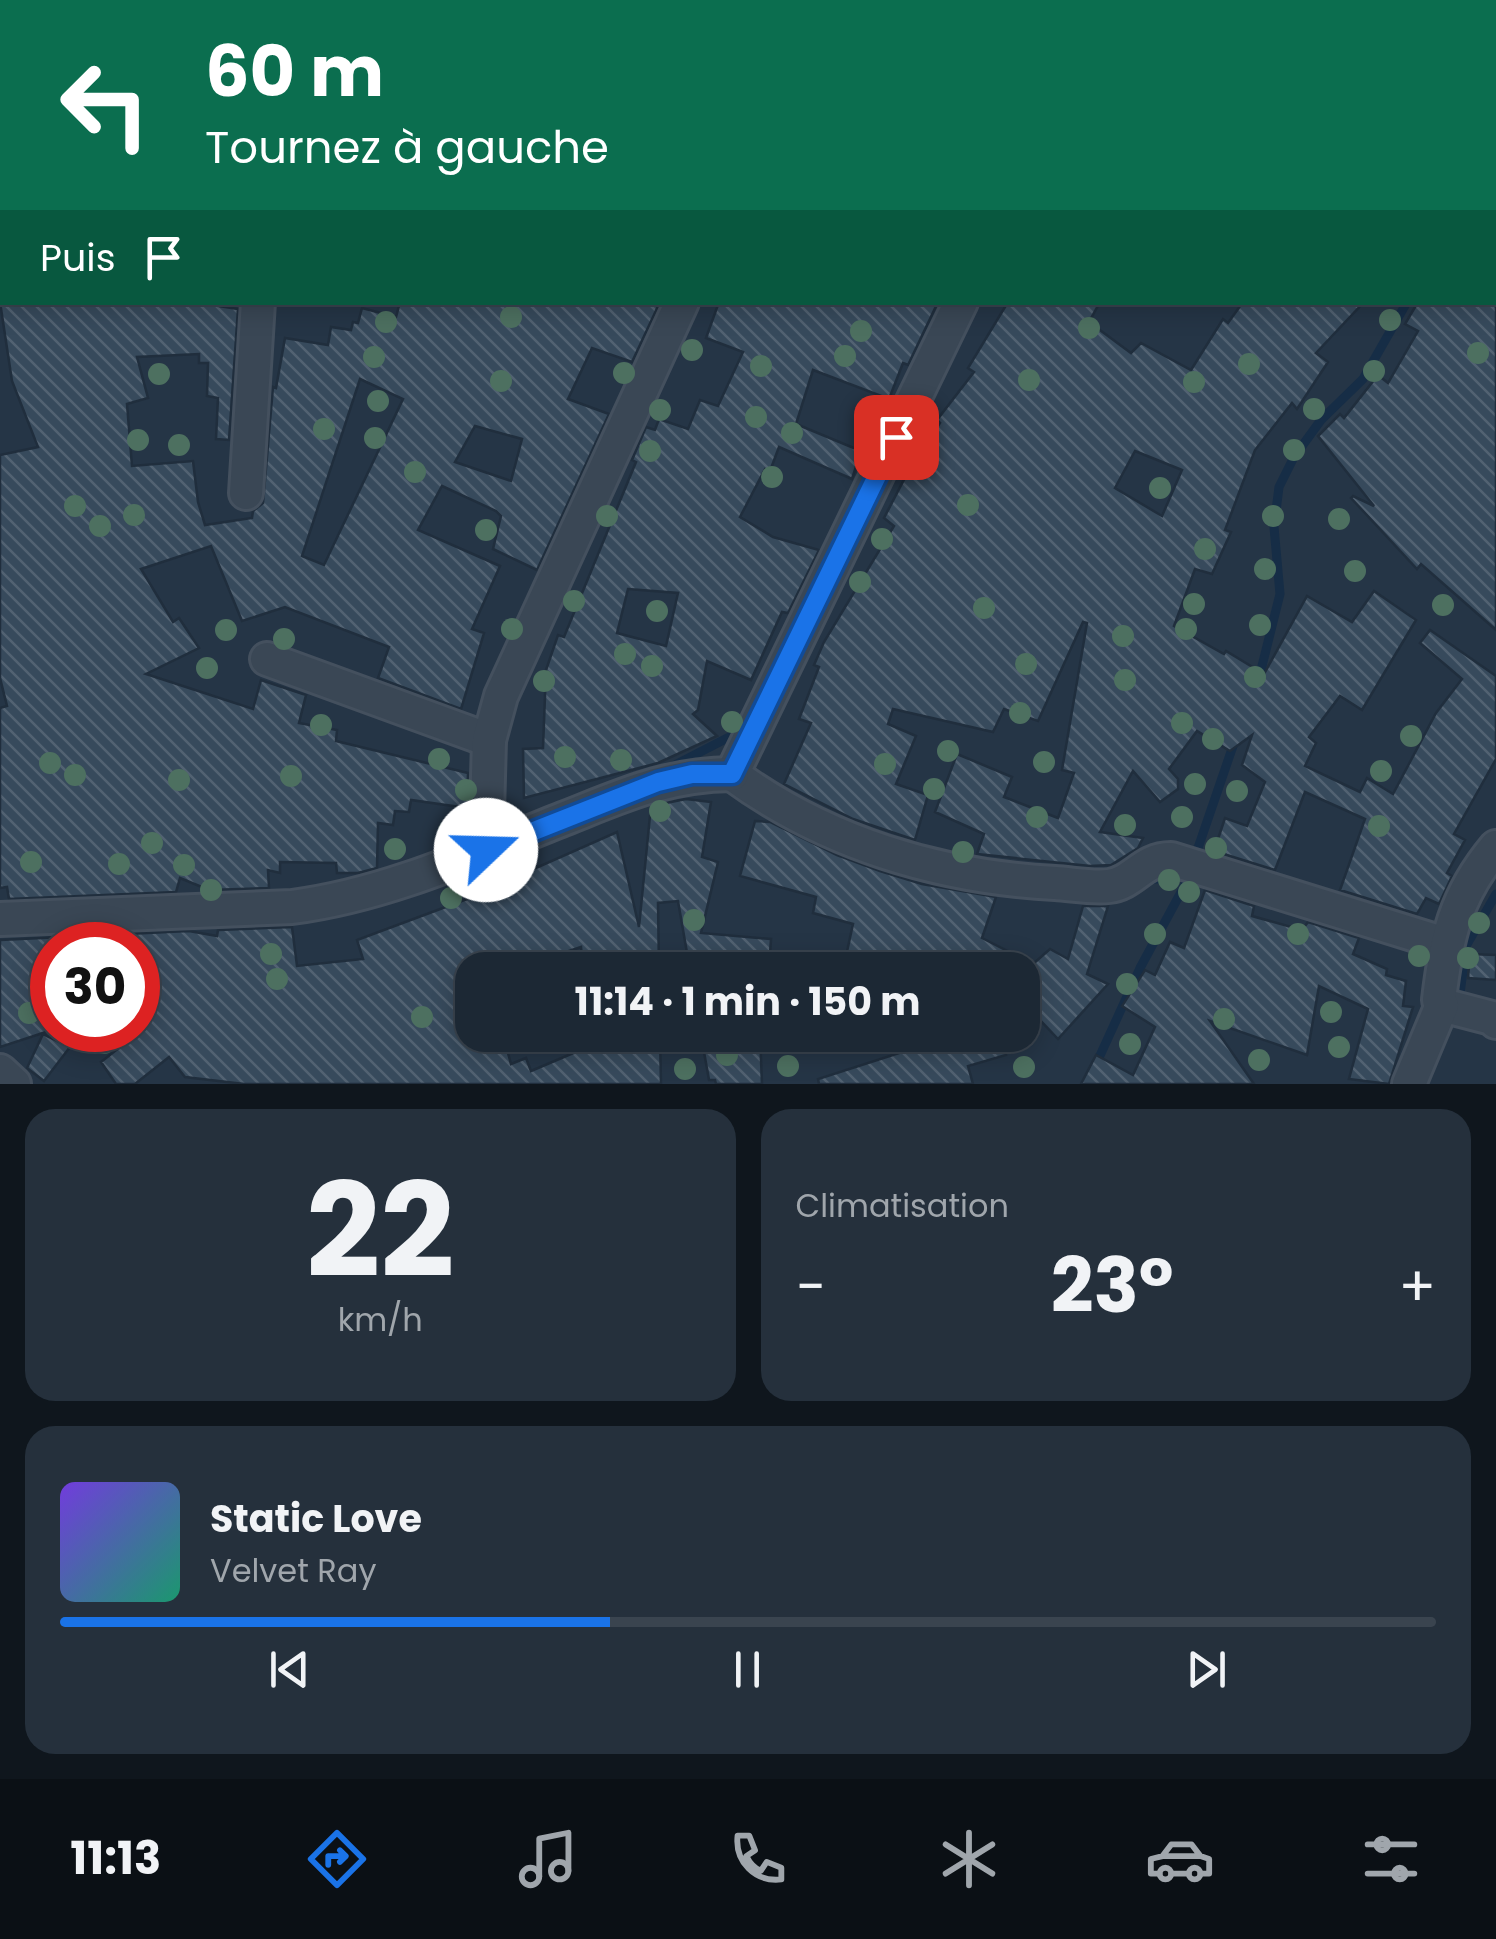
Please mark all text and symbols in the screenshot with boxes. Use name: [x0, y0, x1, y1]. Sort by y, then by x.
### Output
text: 60 m: [205, 22, 384, 121]
icon: left: [40, 40, 170, 170]
text: Tournez à gauche: [205, 116, 609, 179]
icon: arrive: [136, 230, 191, 285]
text: Puis: [40, 231, 116, 284]
pin: [854, 395, 939, 480]
icon: arrive: [869, 410, 924, 465]
position arrow: [434, 798, 538, 902]
speed limit sign: 30: [30, 922, 160, 1052]
text: 11:14 · 1 min · 150 m: [575, 975, 920, 1028]
text: 22: [306, 1139, 454, 1322]
text: Climatisation: [796, 1183, 1009, 1228]
text: 23°: [1051, 1233, 1174, 1338]
text: −: [796, 1248, 826, 1325]
text: +: [1398, 1248, 1436, 1325]
text: km/h: [338, 1297, 423, 1342]
text: Static Love: [210, 1492, 422, 1545]
text: Velvet Ray: [210, 1548, 376, 1593]
icon: previous: [262, 1642, 317, 1697]
icon: pause: [720, 1642, 775, 1697]
icon: next: [1179, 1642, 1234, 1697]
icon: directions: [302, 1824, 372, 1894]
icon: music: [513, 1824, 583, 1894]
icon: phone: [723, 1824, 793, 1894]
icon: climate: [934, 1824, 1004, 1894]
icon: car: [1145, 1824, 1215, 1894]
icon: filters: [1356, 1824, 1426, 1894]
text: 11:13: [70, 1827, 161, 1890]

